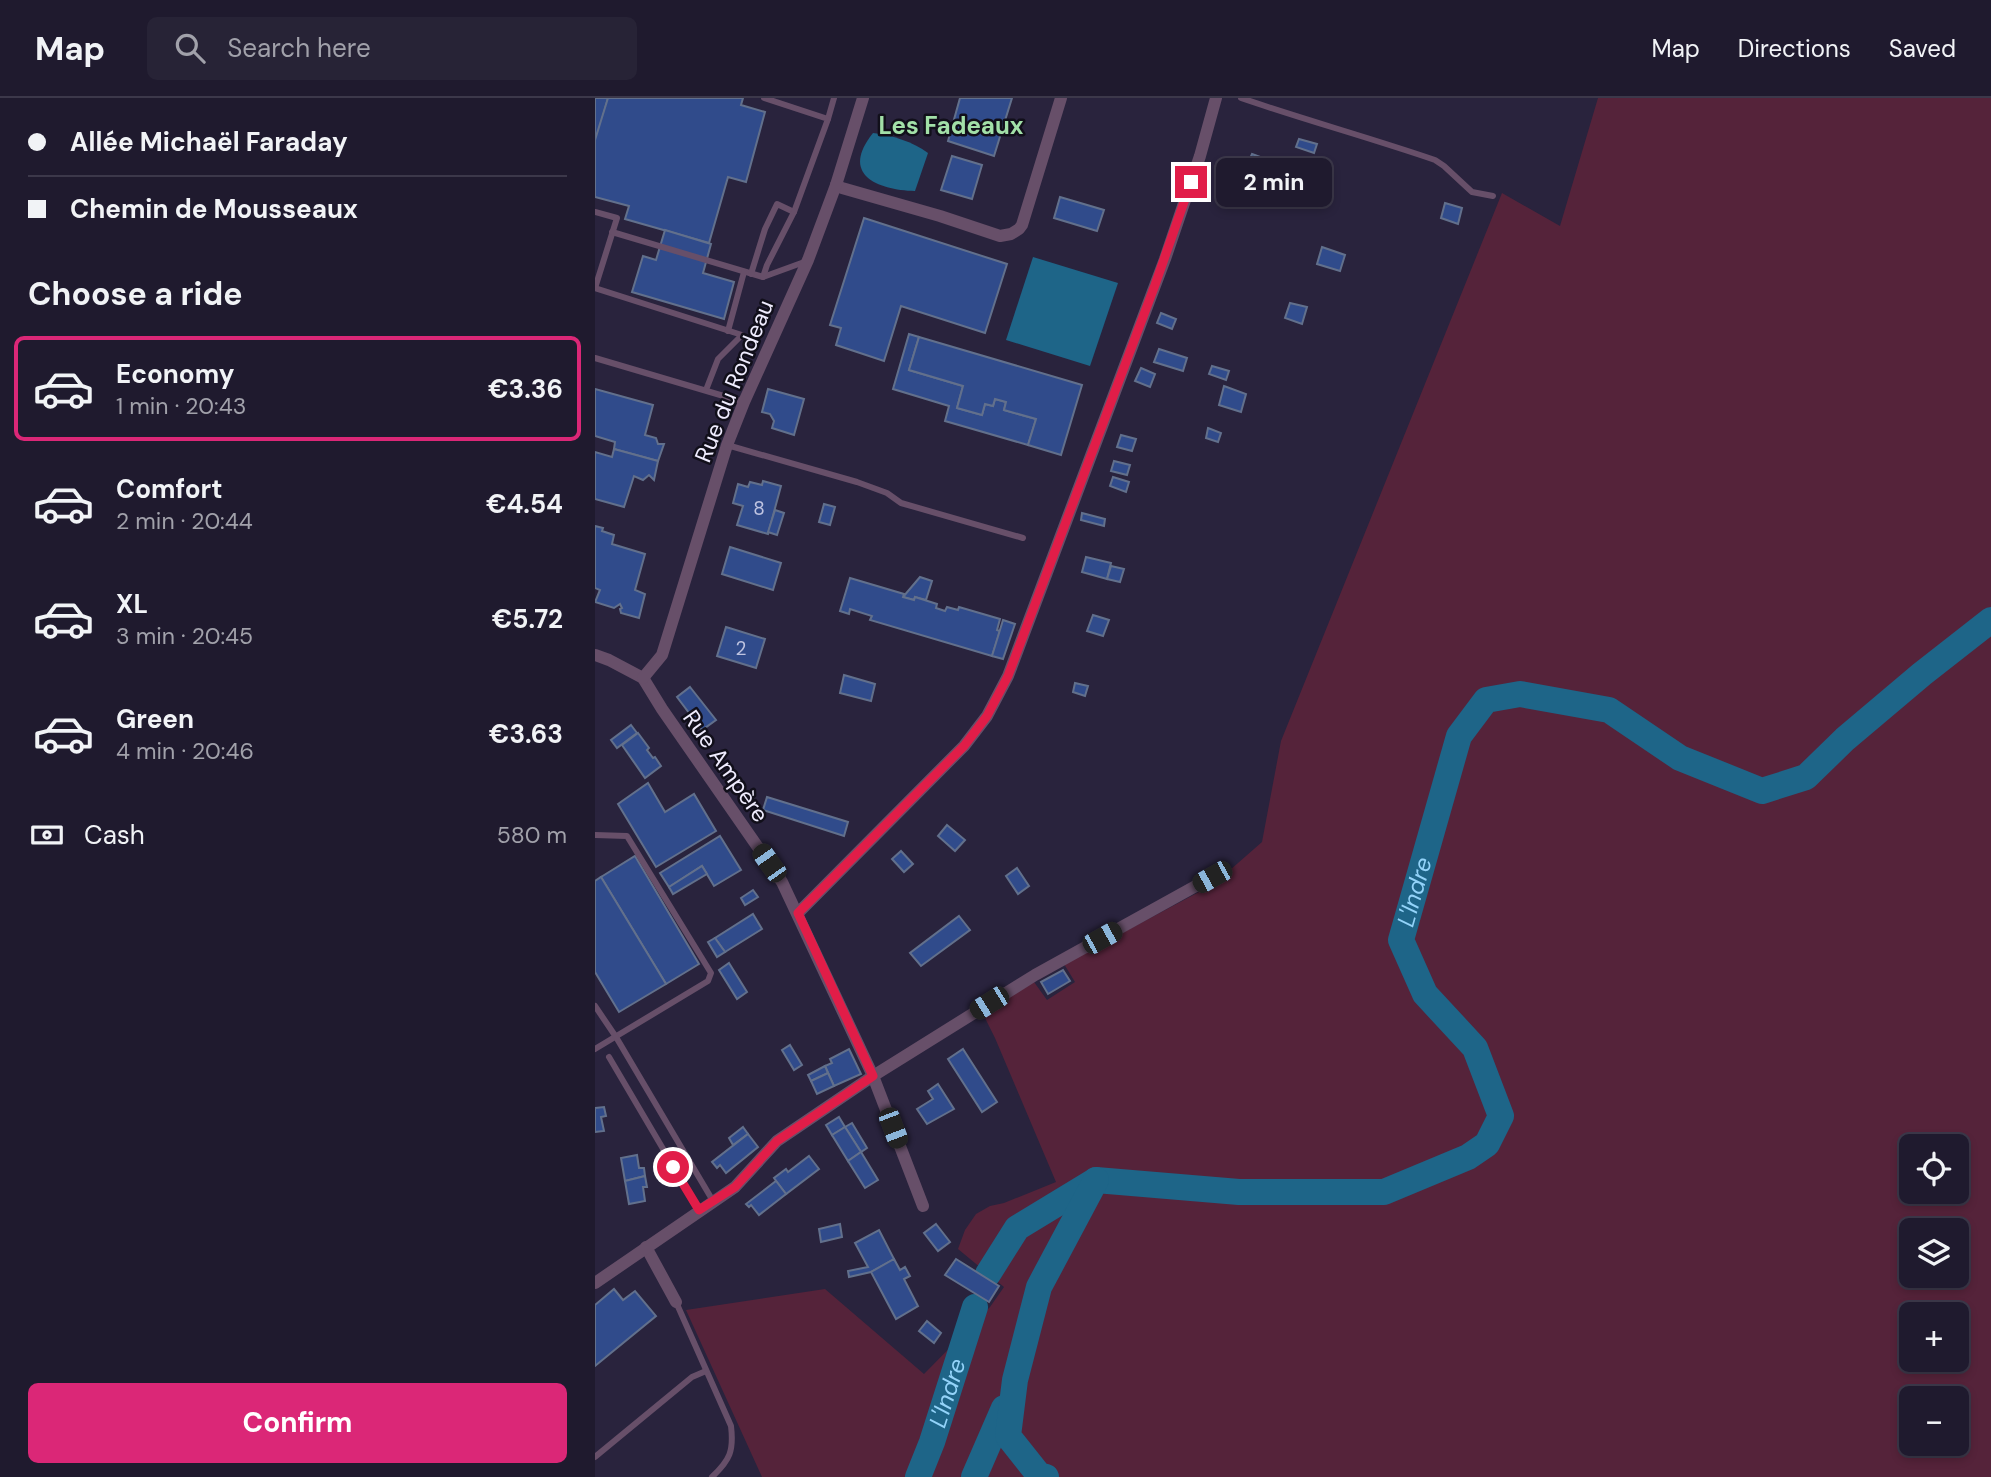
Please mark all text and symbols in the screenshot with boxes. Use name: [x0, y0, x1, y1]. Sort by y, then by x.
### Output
search box: [147, 17, 637, 80]
text: Map: [35, 27, 105, 70]
icon: search: [171, 29, 209, 67]
text: Search here: [227, 31, 371, 65]
text: Map: [1652, 33, 1700, 64]
text: Directions: [1738, 33, 1851, 64]
text: Saved: [1889, 33, 1956, 64]
district label: Les Fadeaux: [879, 110, 1024, 141]
text: Allée Michaël Faraday: [70, 125, 348, 159]
callout: 2 min: [1215, 158, 1331, 206]
route end: [1175, 166, 1207, 198]
text: 2 min: [1244, 167, 1304, 197]
text: Chemin de Mousseaux: [70, 192, 358, 226]
text: Choose a ride: [28, 273, 243, 315]
street label: Rue du Rondeau: [688, 295, 780, 467]
icon: car: [32, 357, 95, 420]
text: Economy: [116, 357, 234, 391]
text: €3.36: [488, 372, 563, 406]
text: 1 min · 20:43: [116, 391, 246, 421]
icon: car: [32, 472, 95, 535]
text: Comfort: [116, 472, 222, 506]
text: €4.54: [486, 487, 563, 521]
house number: 8: [753, 496, 765, 521]
text: 2 min · 20:44: [116, 506, 253, 536]
icon: car: [32, 587, 95, 650]
text: XL: [116, 587, 148, 621]
text: €5.72: [492, 602, 563, 636]
text: 3 min · 20:45: [116, 621, 253, 651]
house number: 2: [736, 636, 747, 661]
icon: car: [32, 702, 95, 765]
text: Green: [116, 702, 194, 736]
street label: Rue Ampère: [676, 704, 776, 828]
text: €3.63: [489, 717, 563, 751]
text: 4 min · 20:46: [116, 736, 254, 766]
icon: cash: [28, 816, 66, 854]
text: Cash: [84, 818, 145, 852]
text: 580 m: [497, 820, 567, 850]
car: [749, 840, 790, 886]
water label: L'Indre: [1390, 854, 1439, 930]
car: [1189, 858, 1236, 896]
car: [1079, 919, 1126, 957]
car: [966, 983, 1013, 1023]
car: [876, 1105, 911, 1151]
map controls: [1899, 1134, 1969, 1456]
button: locate: [1899, 1134, 1969, 1204]
route start: [657, 1151, 689, 1183]
button: layers: [1899, 1218, 1969, 1288]
button: +: [1899, 1302, 1969, 1372]
water label: L'Indre: [922, 1354, 973, 1431]
button: Confirm: [28, 1383, 567, 1463]
button: −: [1899, 1386, 1969, 1456]

